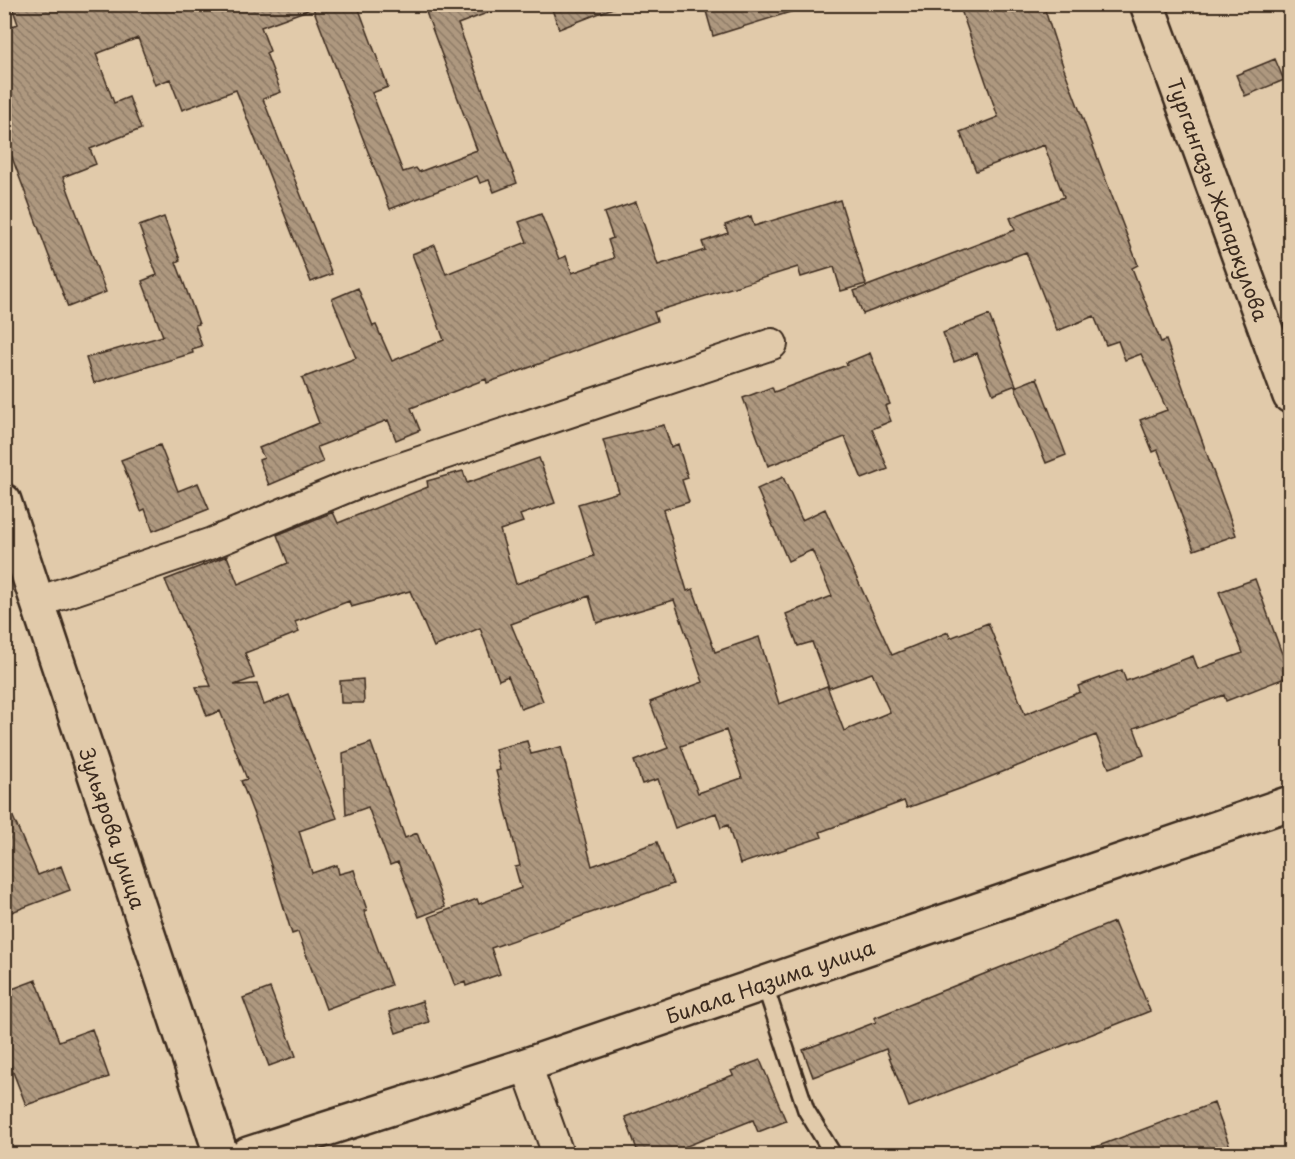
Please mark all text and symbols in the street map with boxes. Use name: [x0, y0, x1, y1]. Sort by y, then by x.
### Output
street label: Тургангазы Жапаркулова: [1160, 74, 1277, 326]
street label: Зульярова улица: [72, 744, 154, 913]
street label: Билала Назима улица: [662, 931, 879, 1031]

